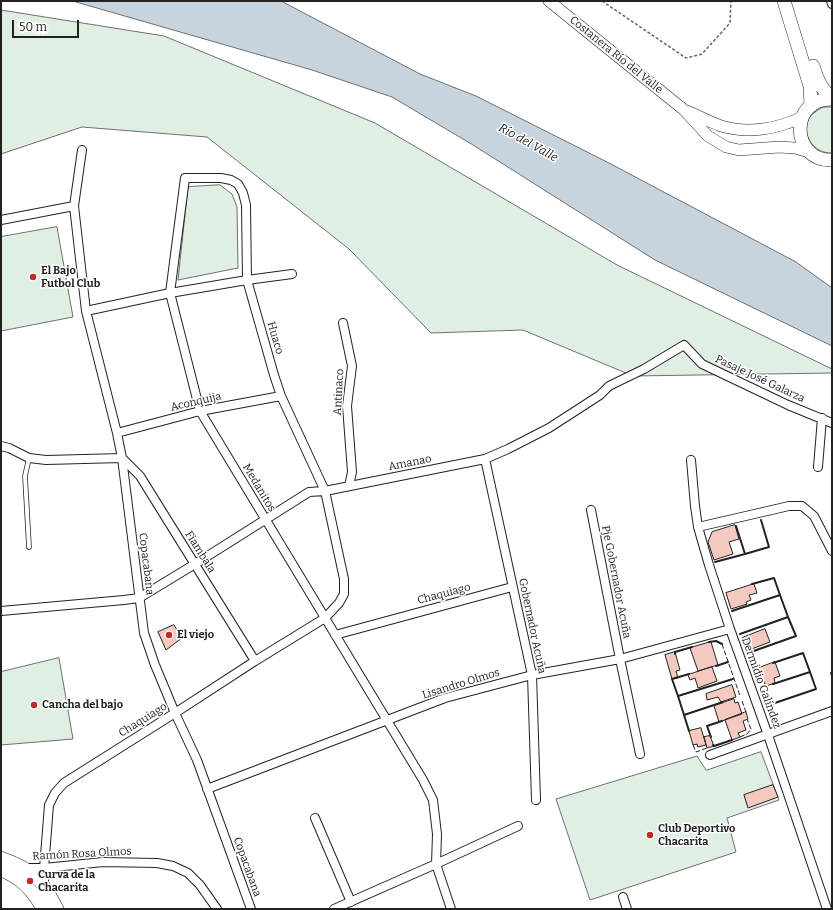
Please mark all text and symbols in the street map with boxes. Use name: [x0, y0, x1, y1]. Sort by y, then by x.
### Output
scale bar: [14, 12, 81, 38]
street label: Costanera Río del Valle: [567, 13, 665, 97]
text: 50 m: [19, 20, 47, 34]
water label: Río del Valle: [496, 121, 560, 165]
place label: El Bajo Futbol Club: [41, 264, 100, 290]
marker: El Bajo Futbol Club: [28, 272, 38, 282]
street label: Huaco: [264, 320, 286, 356]
street label: Pasaje José Galarza: [713, 352, 807, 406]
street label: Antinaco: [331, 368, 347, 416]
street label: Aconquija: [169, 390, 223, 414]
street label: Amanao: [387, 452, 433, 474]
street label: Medanitos: [240, 462, 278, 514]
street label: Pje Gobernador Acuña: [599, 524, 633, 640]
street label: Fiambala: [182, 529, 218, 575]
street label: Copacabana: [136, 532, 156, 596]
street label: Gobernador Acuña: [515, 577, 549, 675]
street label: Chaquiago: [416, 581, 472, 607]
place label: El viejo: [177, 628, 214, 642]
marker: El viejo: [164, 630, 174, 640]
street label: Dermidio Galíndez: [738, 636, 784, 730]
street label: Lisandro Olmos: [421, 666, 501, 702]
place label: Cancha del bajo: [42, 698, 123, 712]
marker: Cancha del bajo: [29, 700, 39, 710]
street label: Chaquiago: [116, 700, 170, 740]
place label: Club Deportivo Chacarita: [658, 822, 735, 848]
marker: Club Deportivo Chacarita: [645, 830, 655, 840]
street label: Copacabana: [230, 835, 264, 899]
street label: Ramón Rosa Olmos: [32, 845, 132, 863]
place label: Curva de la Chacarita: [38, 868, 95, 894]
marker: Curva de la Chacarita: [25, 876, 35, 886]

